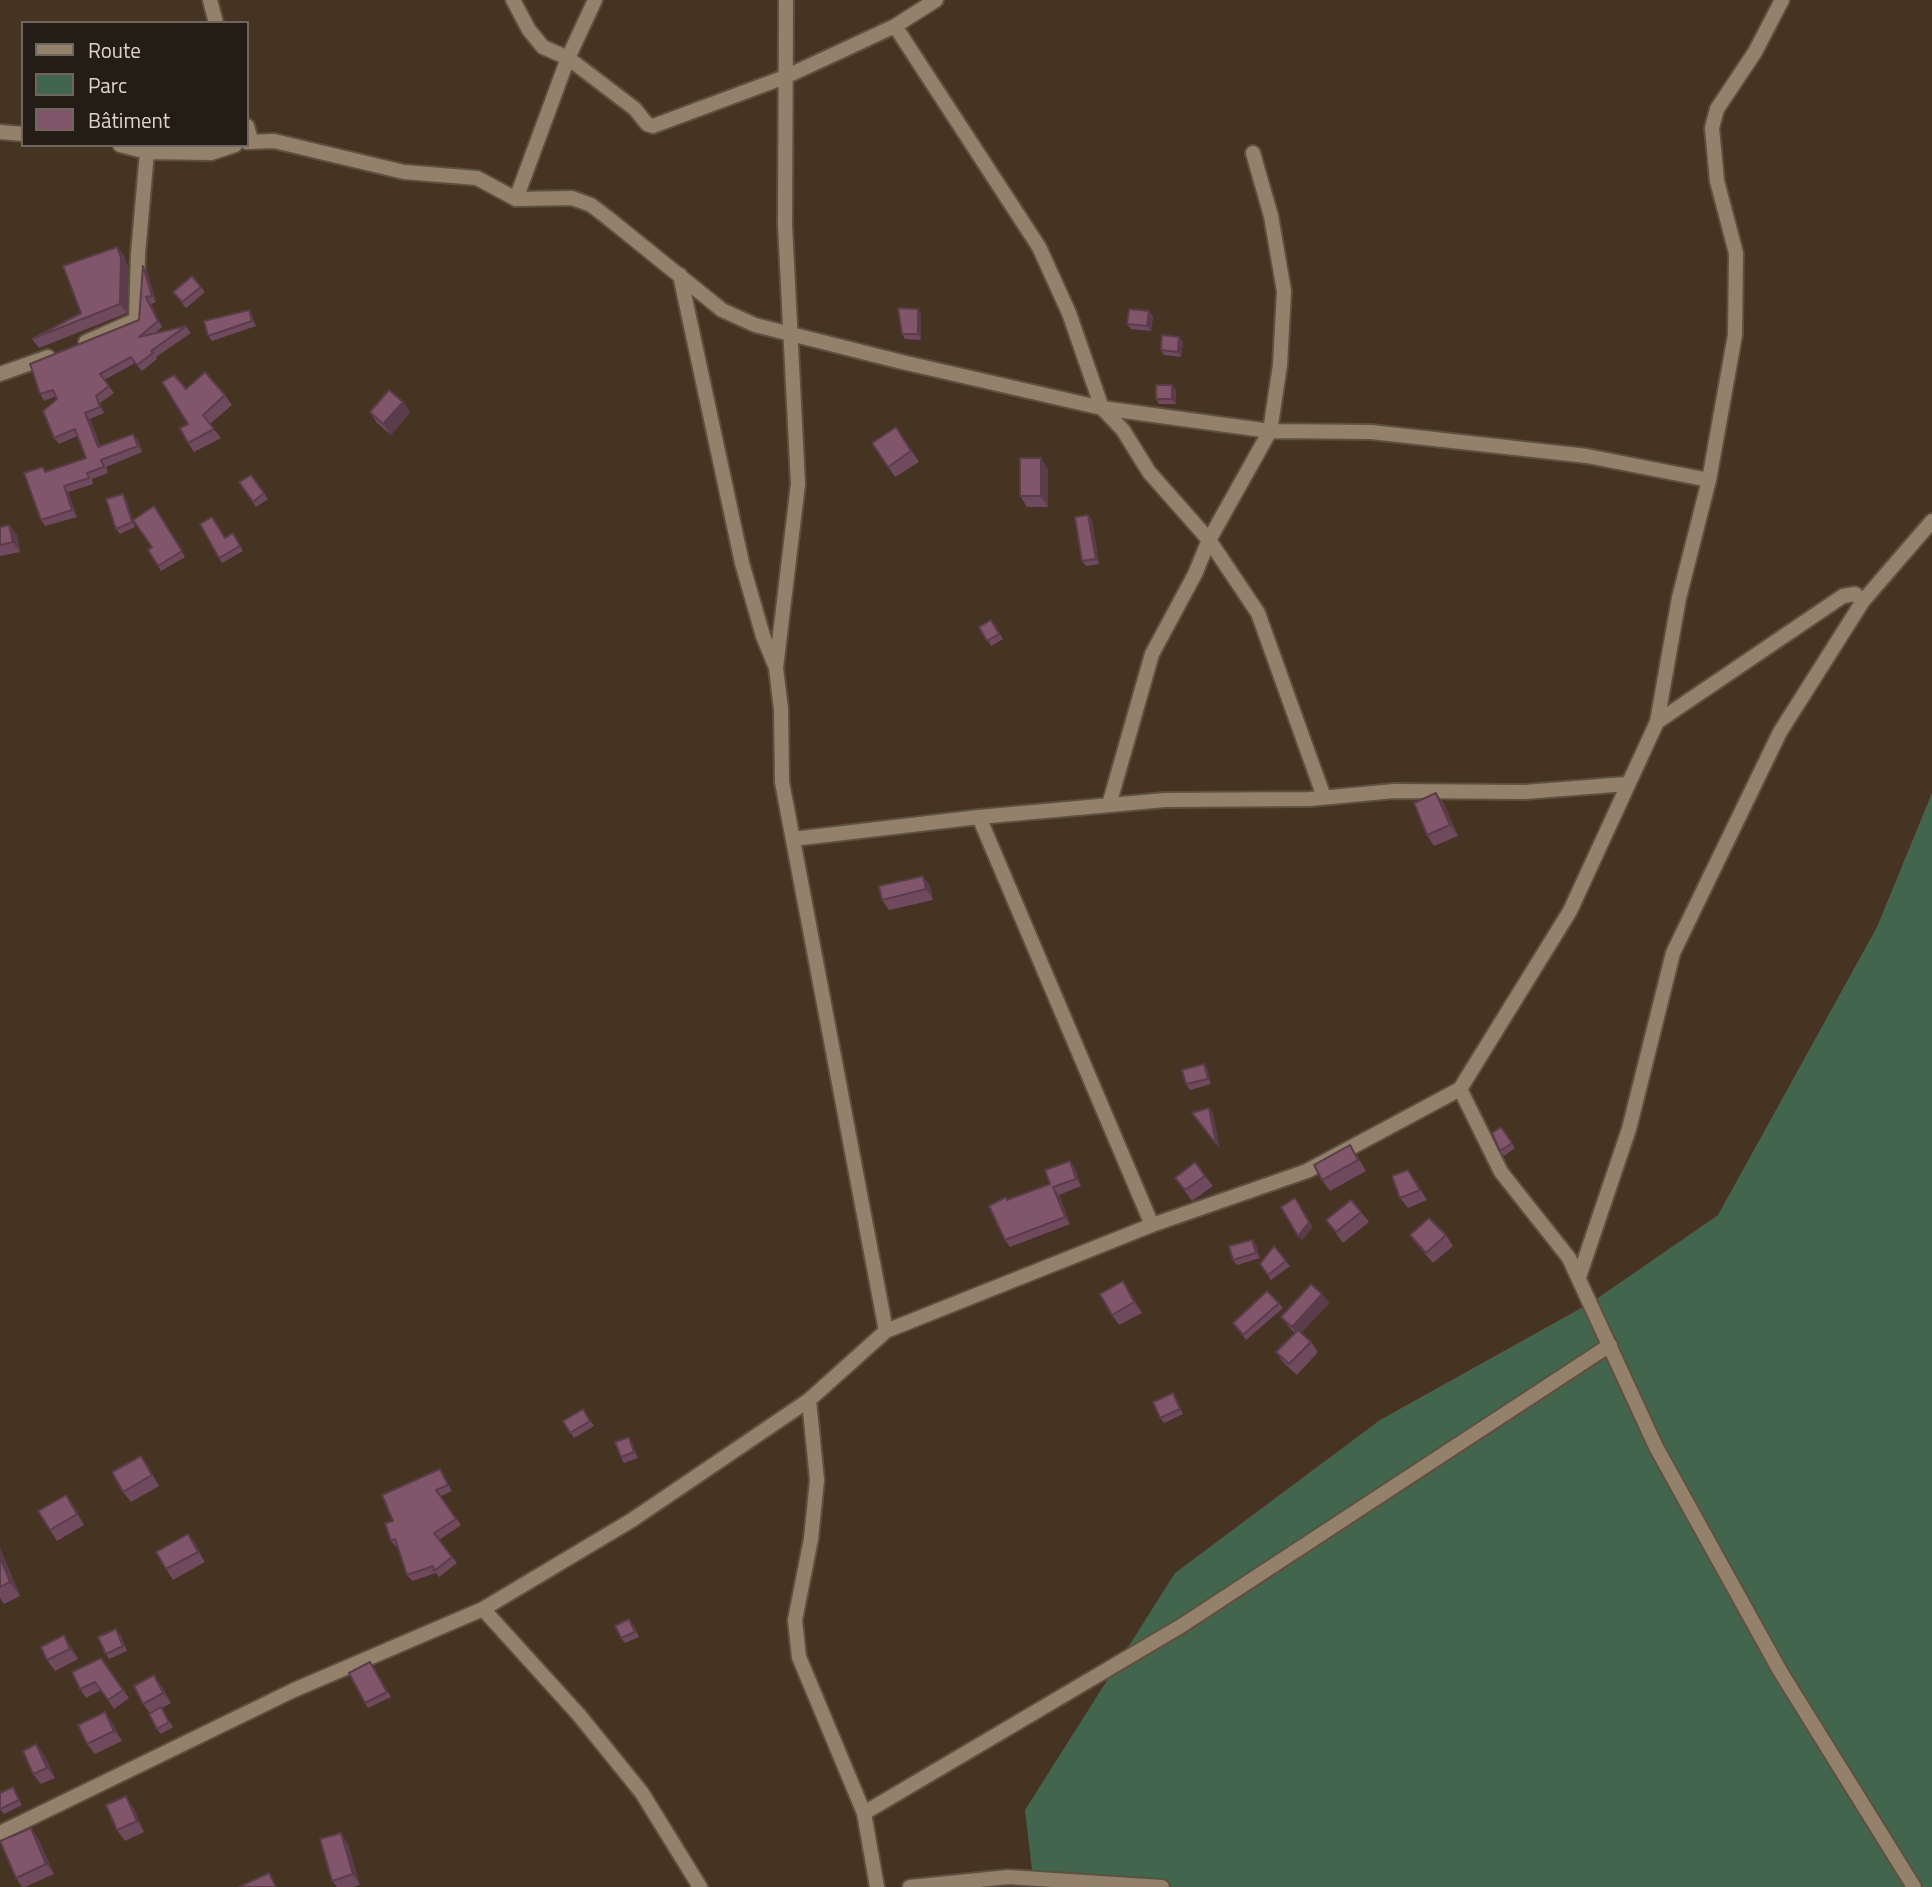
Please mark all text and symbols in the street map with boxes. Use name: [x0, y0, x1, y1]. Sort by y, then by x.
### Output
legend: [21, 21, 248, 147]
text: Route: [88, 34, 141, 66]
text: Parc: [88, 69, 127, 101]
text: Bâtiment: [88, 104, 170, 136]

